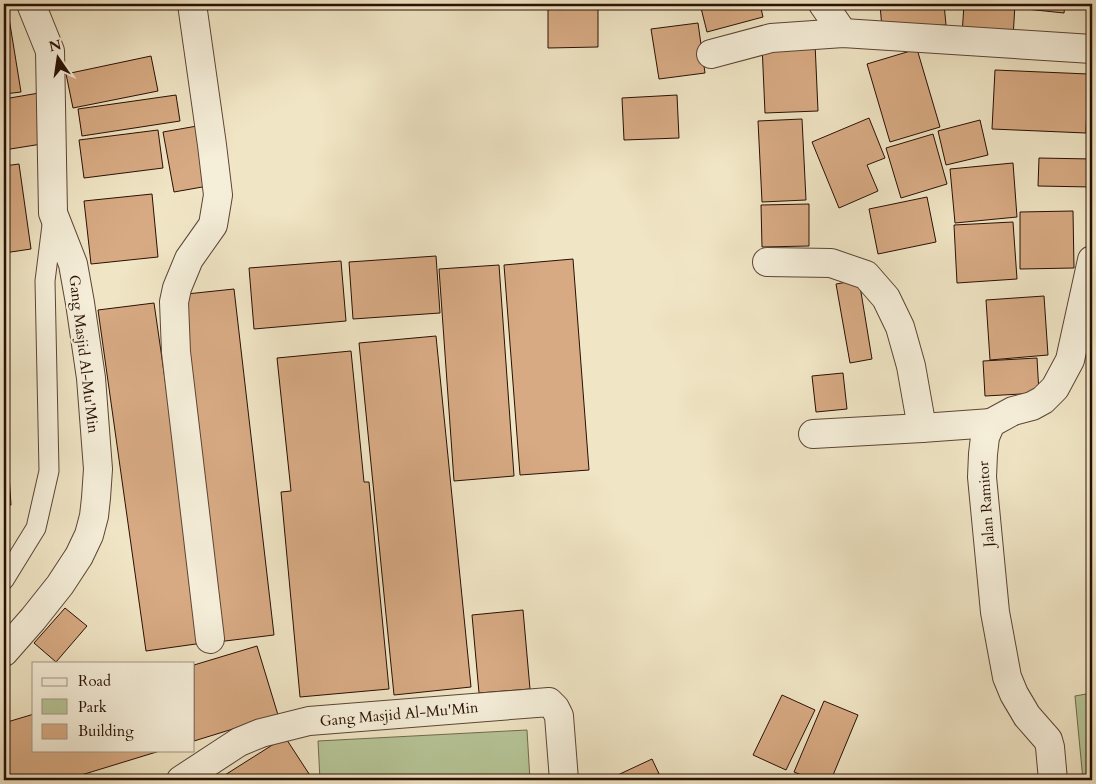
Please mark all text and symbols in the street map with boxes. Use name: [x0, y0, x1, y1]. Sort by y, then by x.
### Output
north arrow: [32, 32, 82, 82]
text: N: [47, 35, 63, 56]
street label: Gang Masjid Al-Mu'Min: [64, 274, 104, 435]
street label: Jalan Ramitor: [973, 460, 999, 550]
legend: [32, 662, 195, 752]
text: Road: [78, 671, 111, 691]
text: Park: [78, 697, 107, 717]
street label: Gang Masjid Al-Mu'Min: [319, 697, 480, 731]
text: Building: [78, 721, 134, 741]

